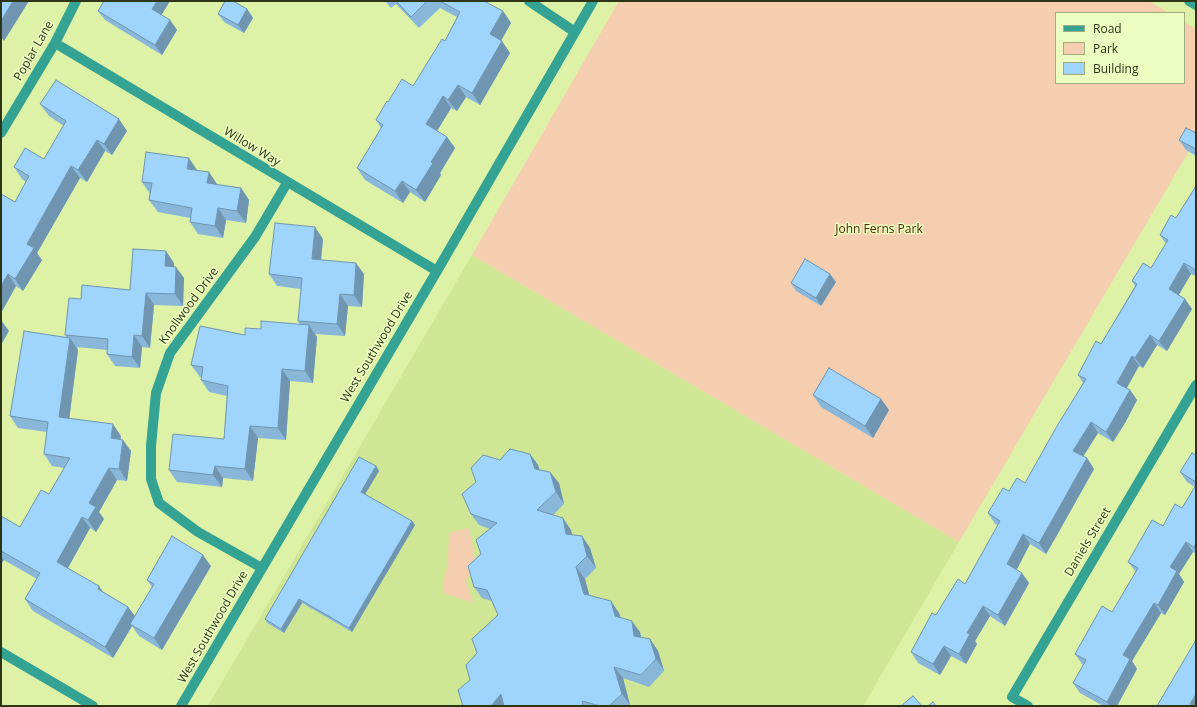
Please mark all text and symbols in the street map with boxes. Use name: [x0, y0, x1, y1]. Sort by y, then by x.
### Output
legend: [1055, 12, 1185, 84]
street label: Poplar Lane: [11, 19, 57, 83]
text: Road: [1093, 20, 1122, 37]
text: Park: [1093, 40, 1118, 57]
text: Building: [1093, 60, 1138, 77]
street label: Willow Way: [221, 124, 283, 170]
park label: John Ferns Park: [835, 223, 923, 237]
street label: Knollwood Drive: [156, 265, 222, 347]
street label: West Southwood Drive: [338, 289, 416, 405]
street label: Daniels Street: [1062, 505, 1114, 579]
street label: West Southwood Drive: [175, 568, 251, 686]

